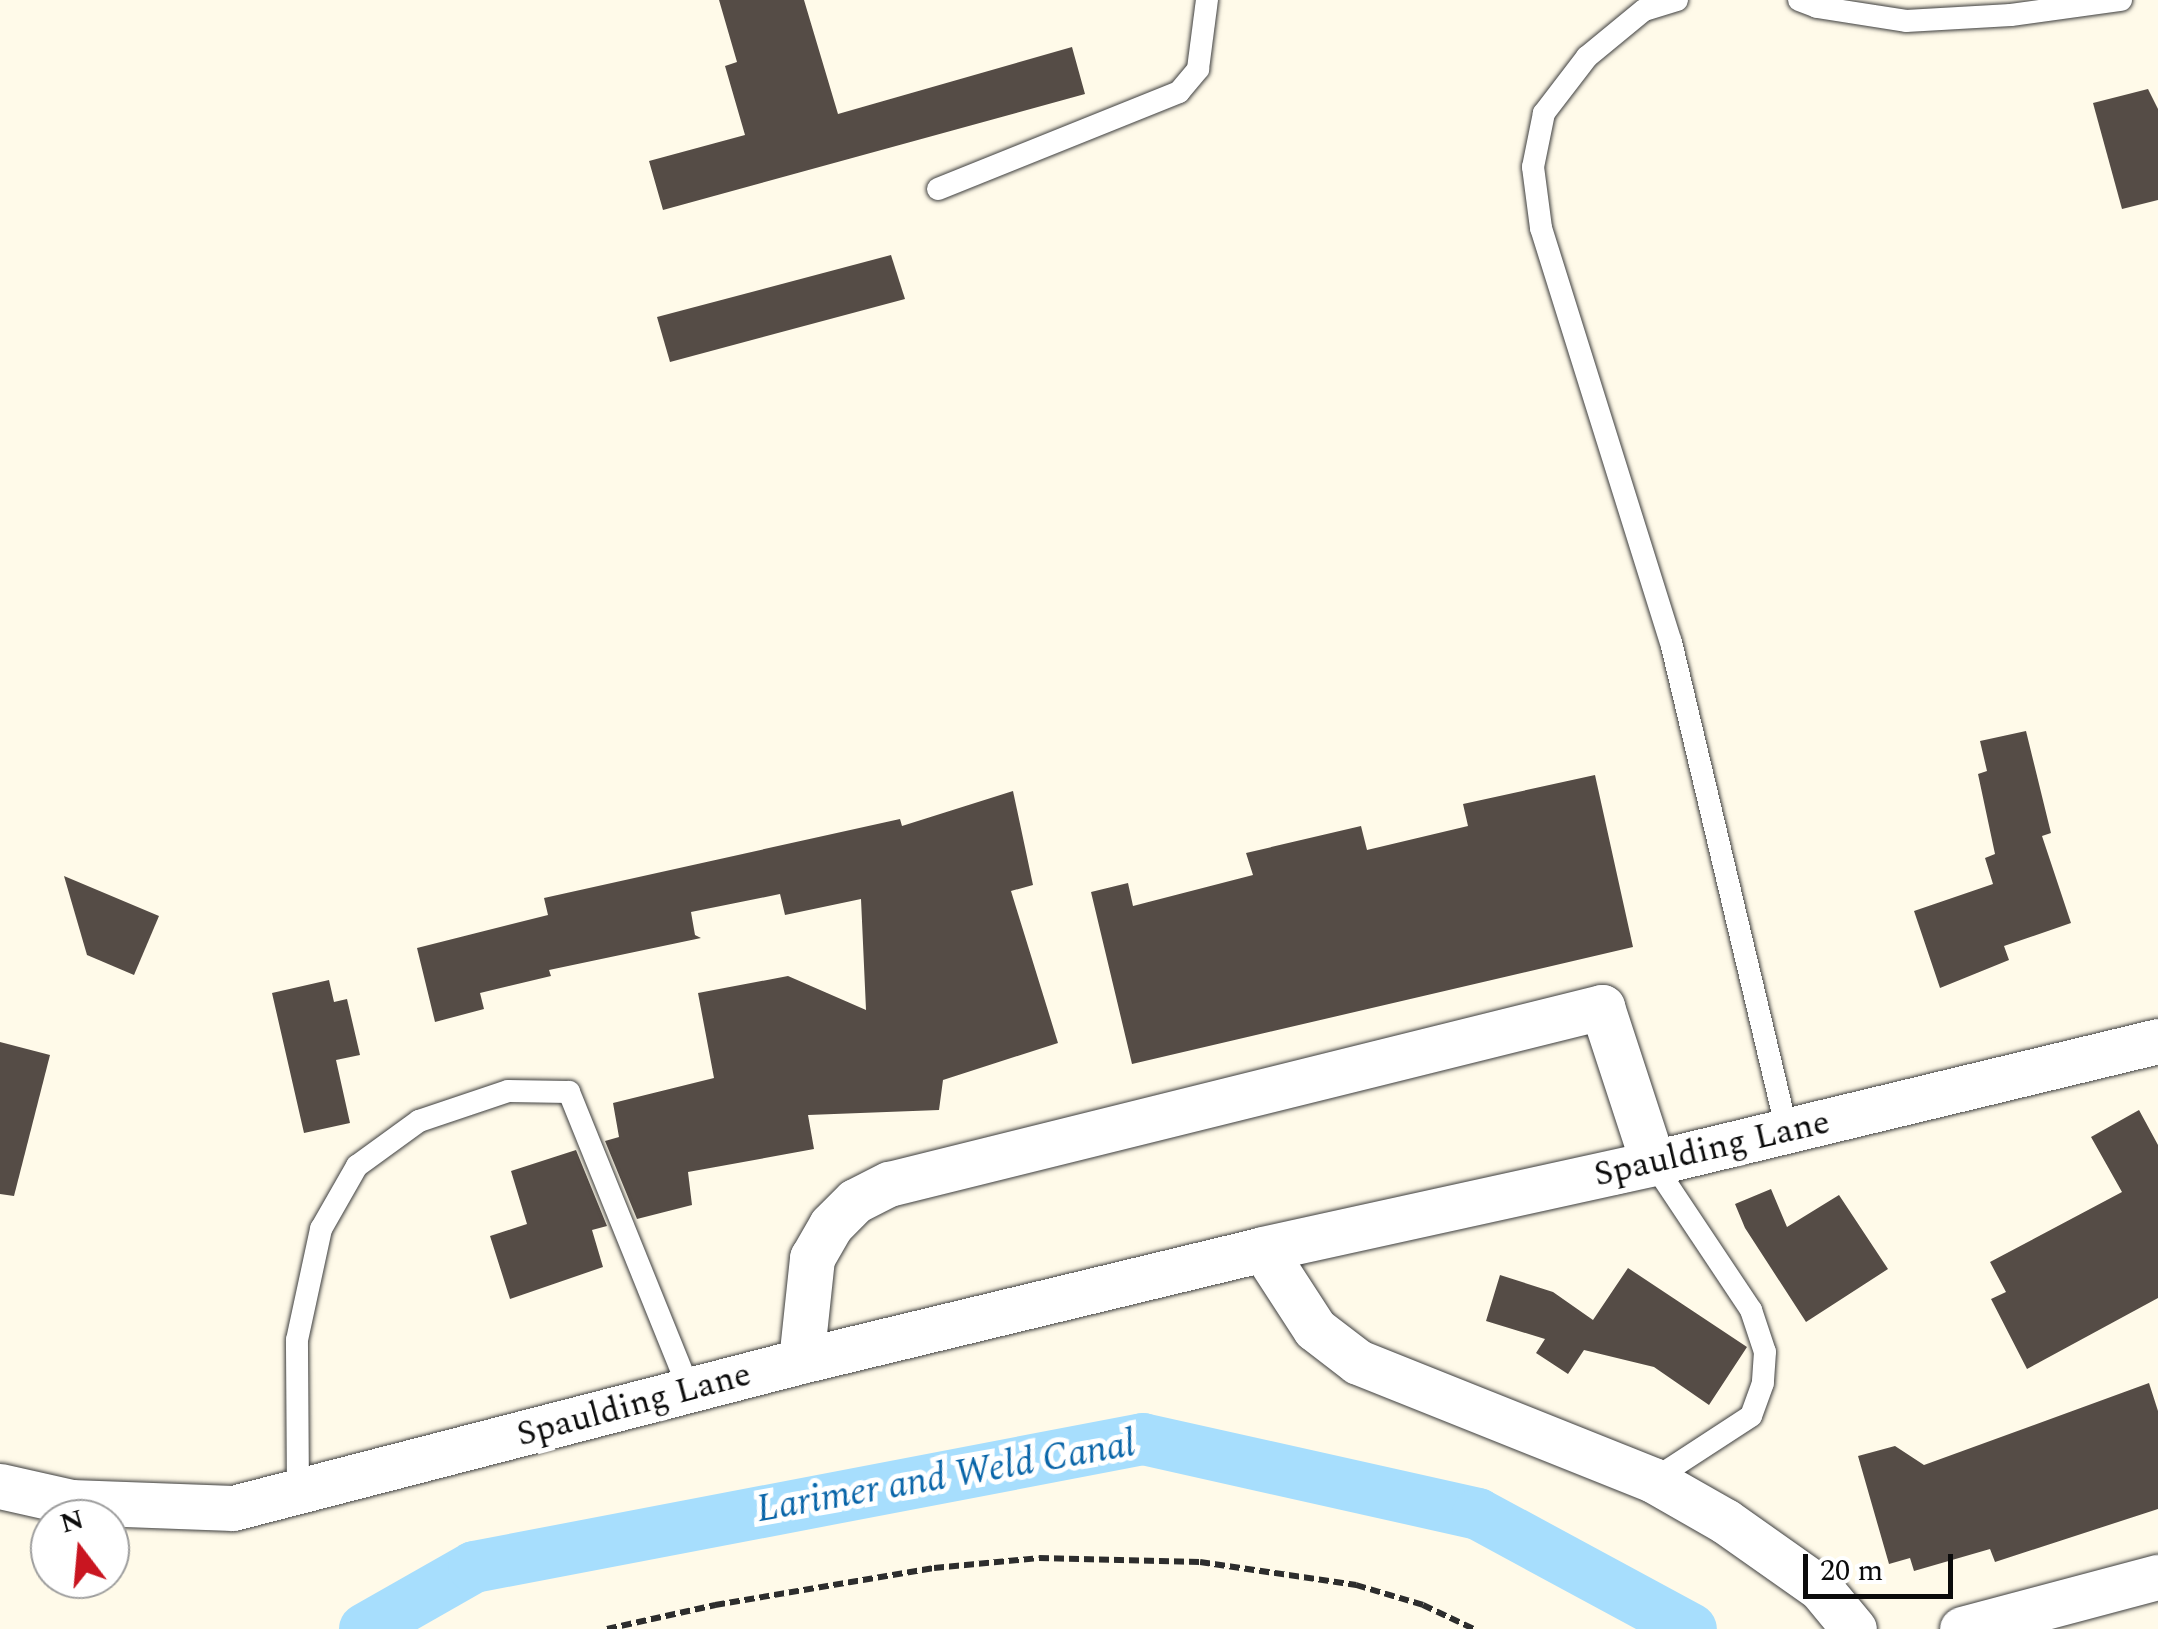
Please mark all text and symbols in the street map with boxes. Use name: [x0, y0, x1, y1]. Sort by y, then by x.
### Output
street label: Spaulding Lane: [1590, 1101, 1834, 1197]
street label: Spaulding Lane: [512, 1354, 756, 1456]
water label: Larimer and Weld Canal: [753, 1422, 1139, 1534]
text: N: [55, 1498, 89, 1545]
north arrow: [30, 1499, 130, 1599]
scale bar: [1808, 1534, 1958, 1596]
text: 20 m: [1820, 1548, 1883, 1594]

